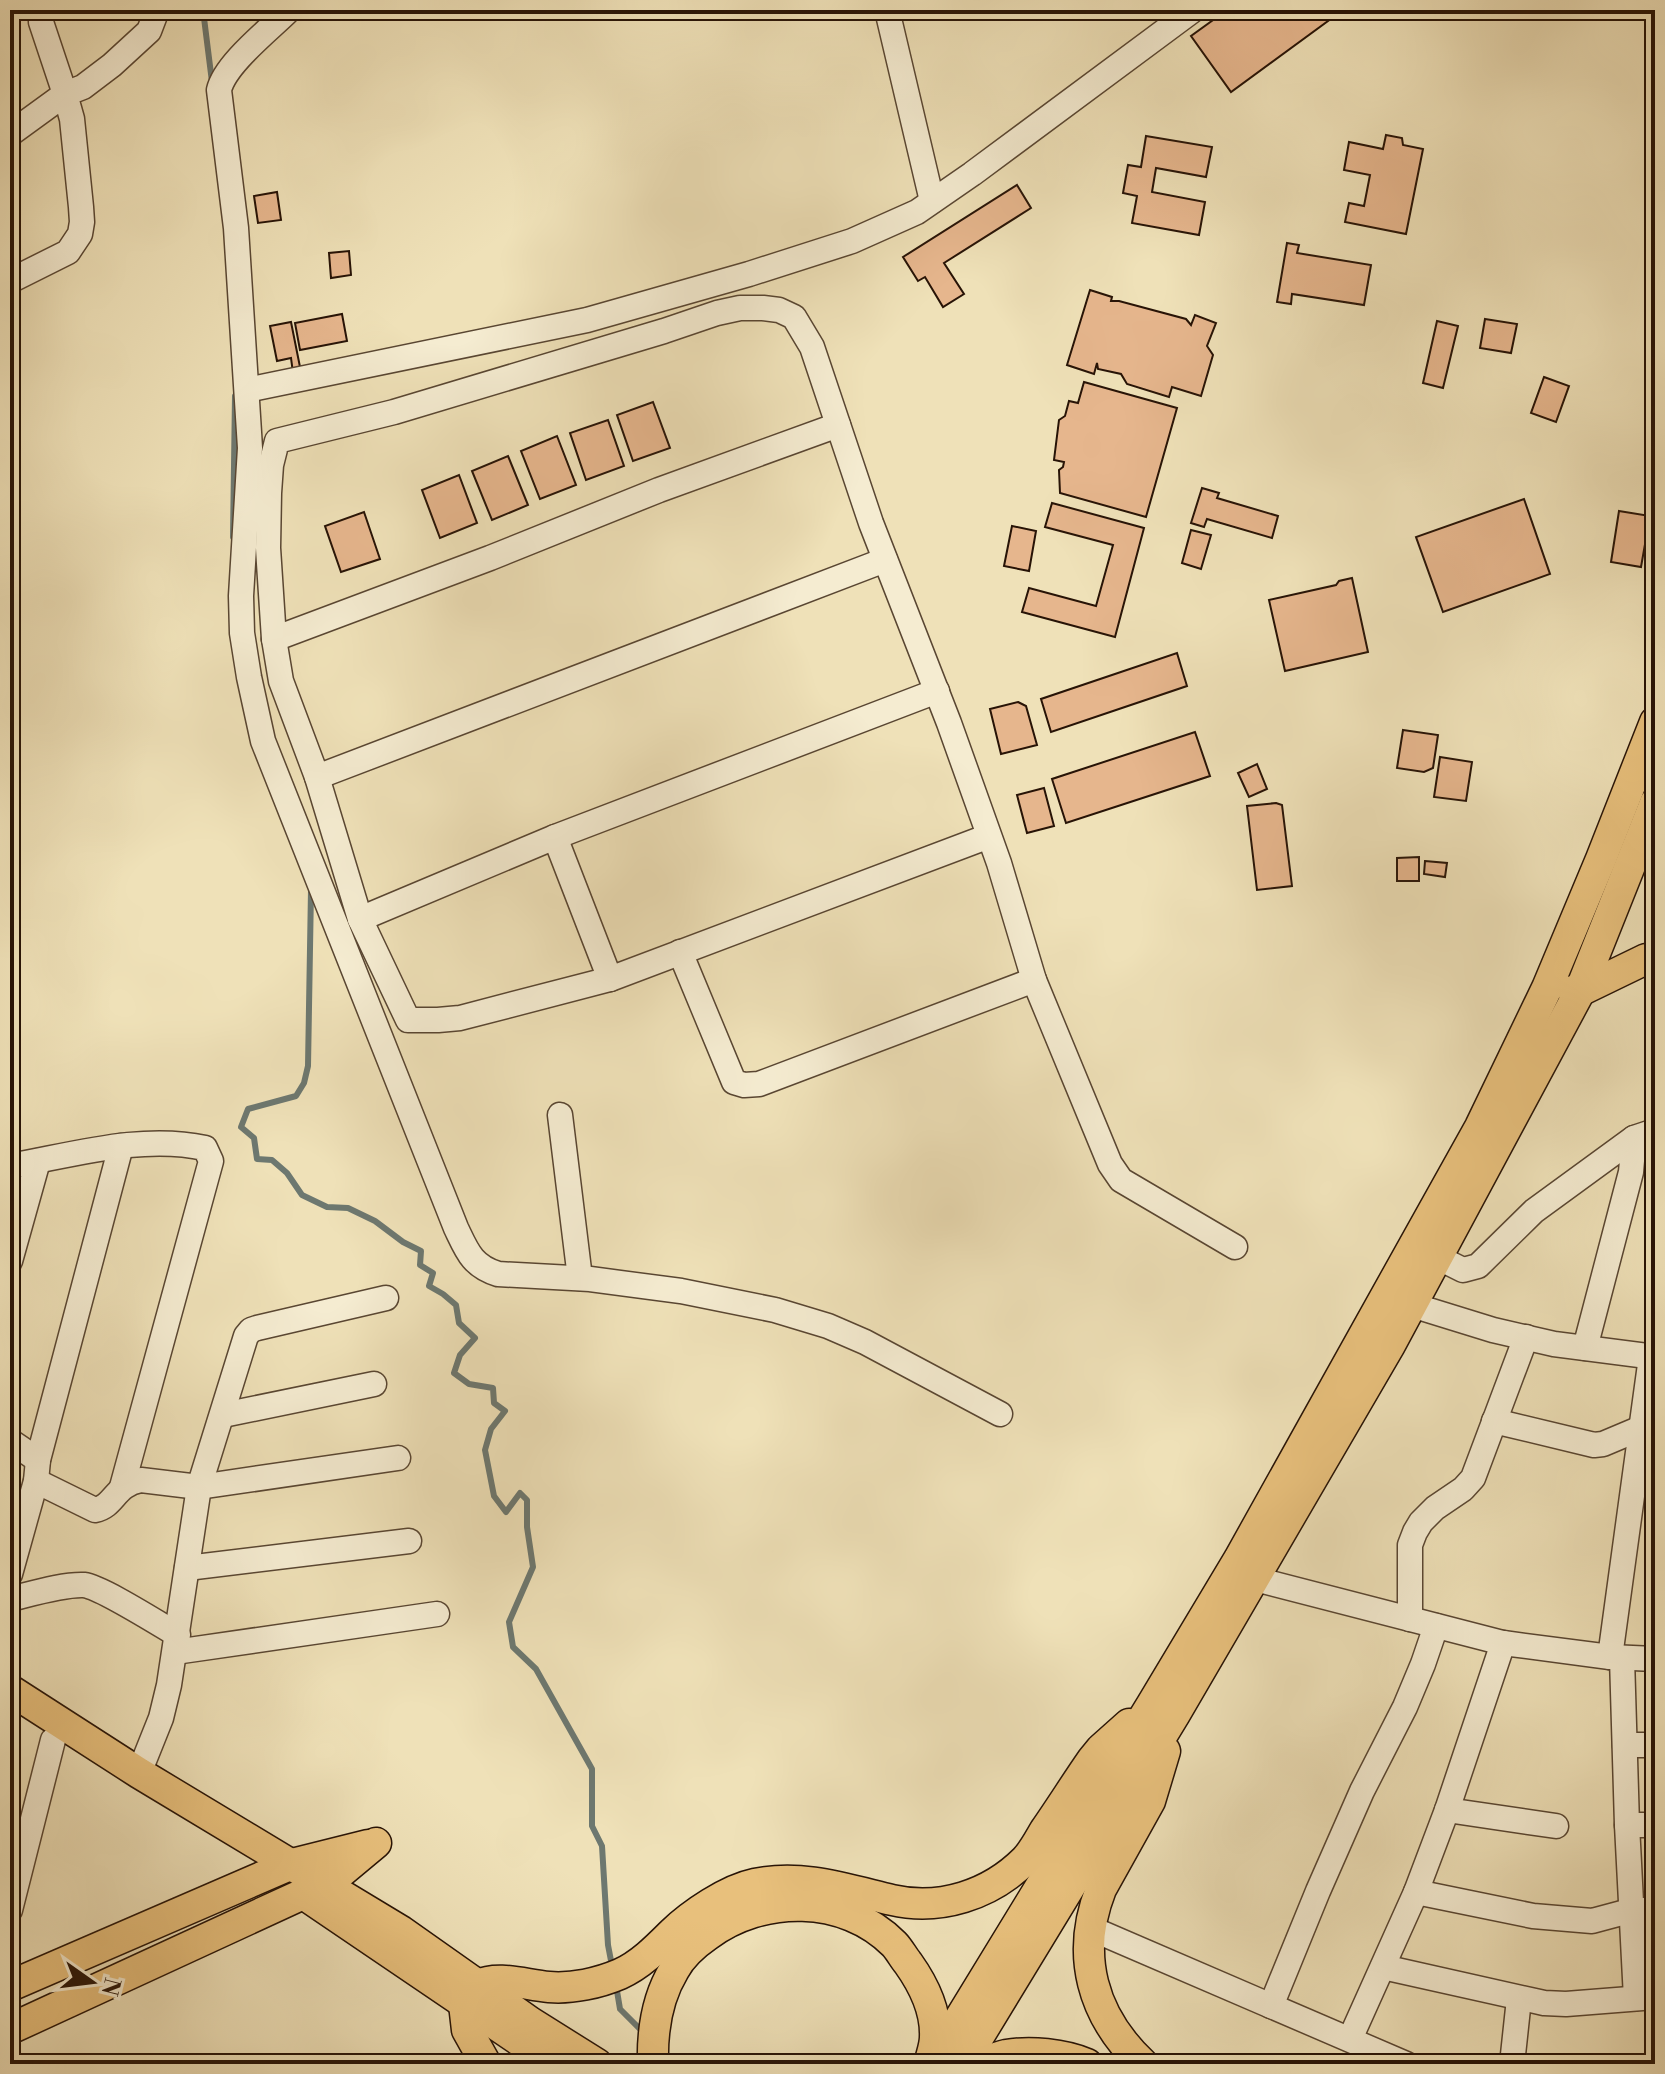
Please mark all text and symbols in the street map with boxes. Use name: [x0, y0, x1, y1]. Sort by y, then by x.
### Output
north arrow: [52, 1942, 132, 2022]
text: N: [95, 1975, 125, 1999]

